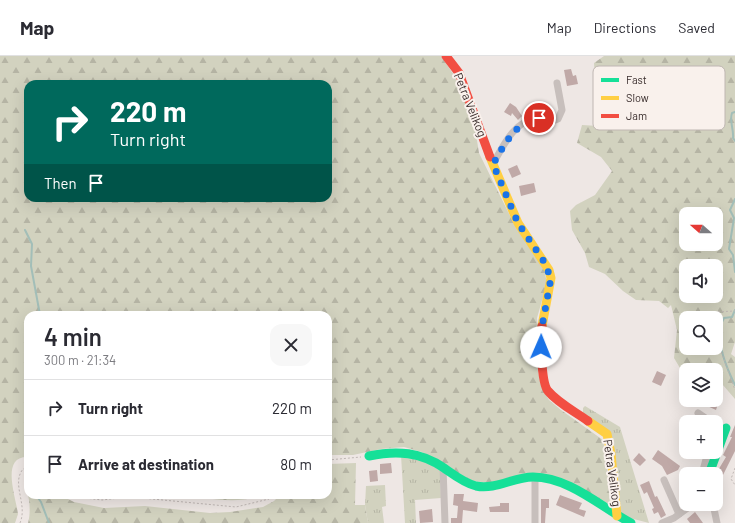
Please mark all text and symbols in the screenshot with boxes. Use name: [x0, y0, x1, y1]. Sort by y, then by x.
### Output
text: Map: [20, 16, 54, 39]
text: Map: [547, 19, 572, 36]
text: Directions: [594, 19, 656, 36]
text: Saved: [678, 19, 715, 36]
legend: [593, 66, 725, 130]
street label: Petra Velikog: [452, 71, 490, 139]
text: Fast: [626, 73, 647, 86]
text: Slow: [626, 91, 649, 104]
text: 220 m: [110, 94, 186, 128]
icon: right: [44, 96, 96, 148]
pin: [522, 101, 556, 135]
icon: arrive: [528, 107, 550, 129]
text: Jam: [626, 109, 647, 122]
text: Turn right: [110, 128, 186, 150]
icon: arrive: [85, 172, 107, 194]
text: Then: [44, 174, 77, 192]
north arrow: [679, 207, 723, 251]
map controls: [679, 207, 723, 511]
button: sound: [679, 259, 723, 303]
button: search: [679, 311, 723, 355]
text: 4 min: [44, 322, 102, 351]
button: close: [270, 324, 312, 366]
position arrow: [520, 326, 562, 368]
text: 300 m · 21:34: [44, 352, 116, 368]
button: layers: [679, 363, 723, 407]
icon: right: [44, 397, 66, 419]
text: Turn right: [78, 399, 143, 417]
text: 220 m: [272, 399, 312, 417]
button: +: [679, 415, 723, 459]
street label: Petra Velikog: [601, 438, 625, 507]
icon: arrive: [44, 453, 66, 475]
text: Arrive at destination: [78, 455, 214, 473]
text: 80 m: [280, 455, 312, 473]
button: −: [679, 467, 723, 511]

